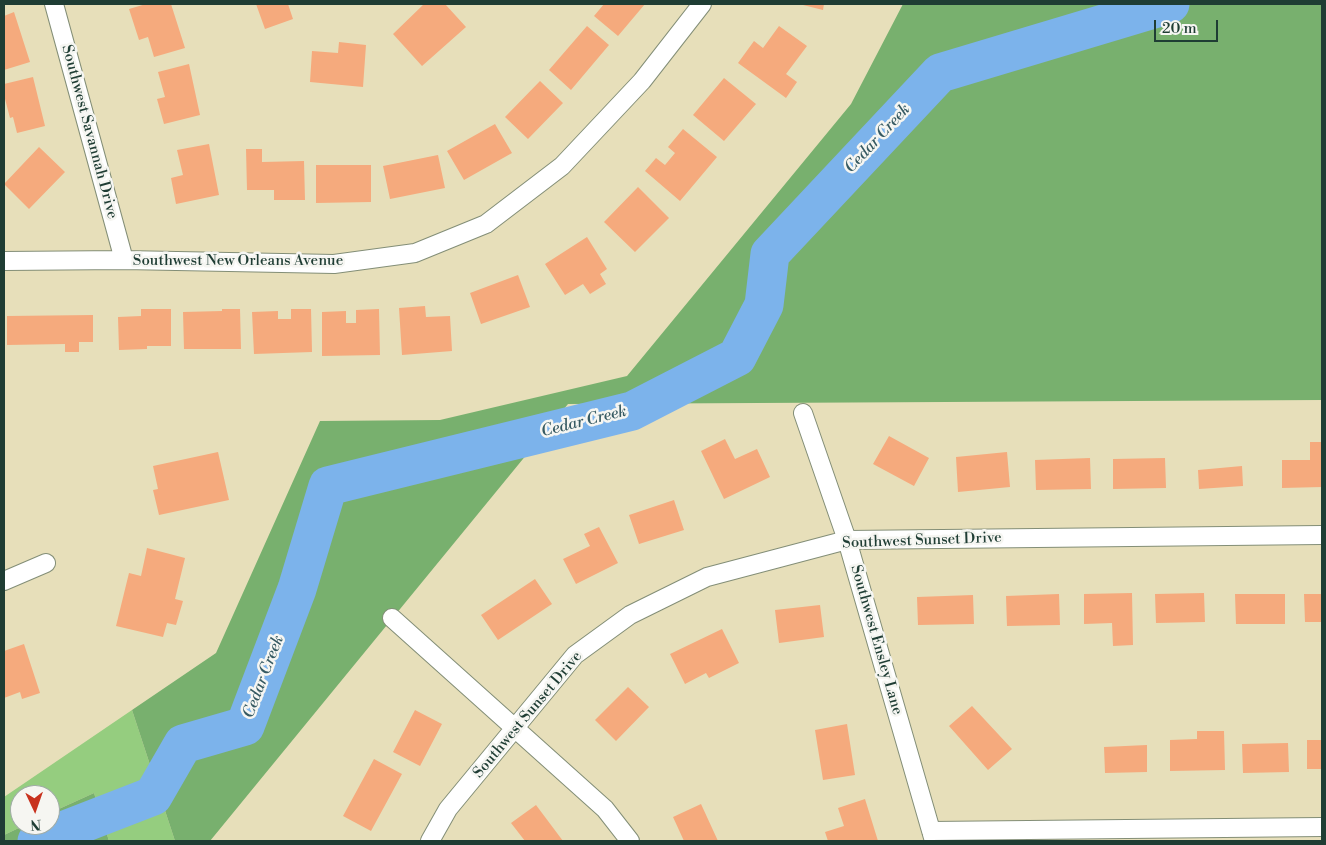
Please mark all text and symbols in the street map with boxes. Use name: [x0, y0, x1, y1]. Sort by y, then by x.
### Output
scale bar: [1156, 10, 1220, 42]
text: 20 m: [1162, 19, 1197, 38]
street label: Southwest Savannah Drive: [57, 43, 121, 221]
water label: Cedar Creek: [841, 101, 915, 177]
street label: Southwest New Orleans Avenue: [133, 252, 343, 270]
water label: Cedar Creek: [539, 402, 629, 442]
street label: Southwest Sunset Drive: [842, 529, 1002, 553]
street label: Southwest Ensley Lane: [846, 563, 906, 717]
water label: Cedar Creek: [239, 633, 289, 721]
street label: Southwest Sunset Drive: [470, 648, 586, 782]
north arrow: [10, 785, 60, 835]
text: N: [30, 815, 42, 833]

